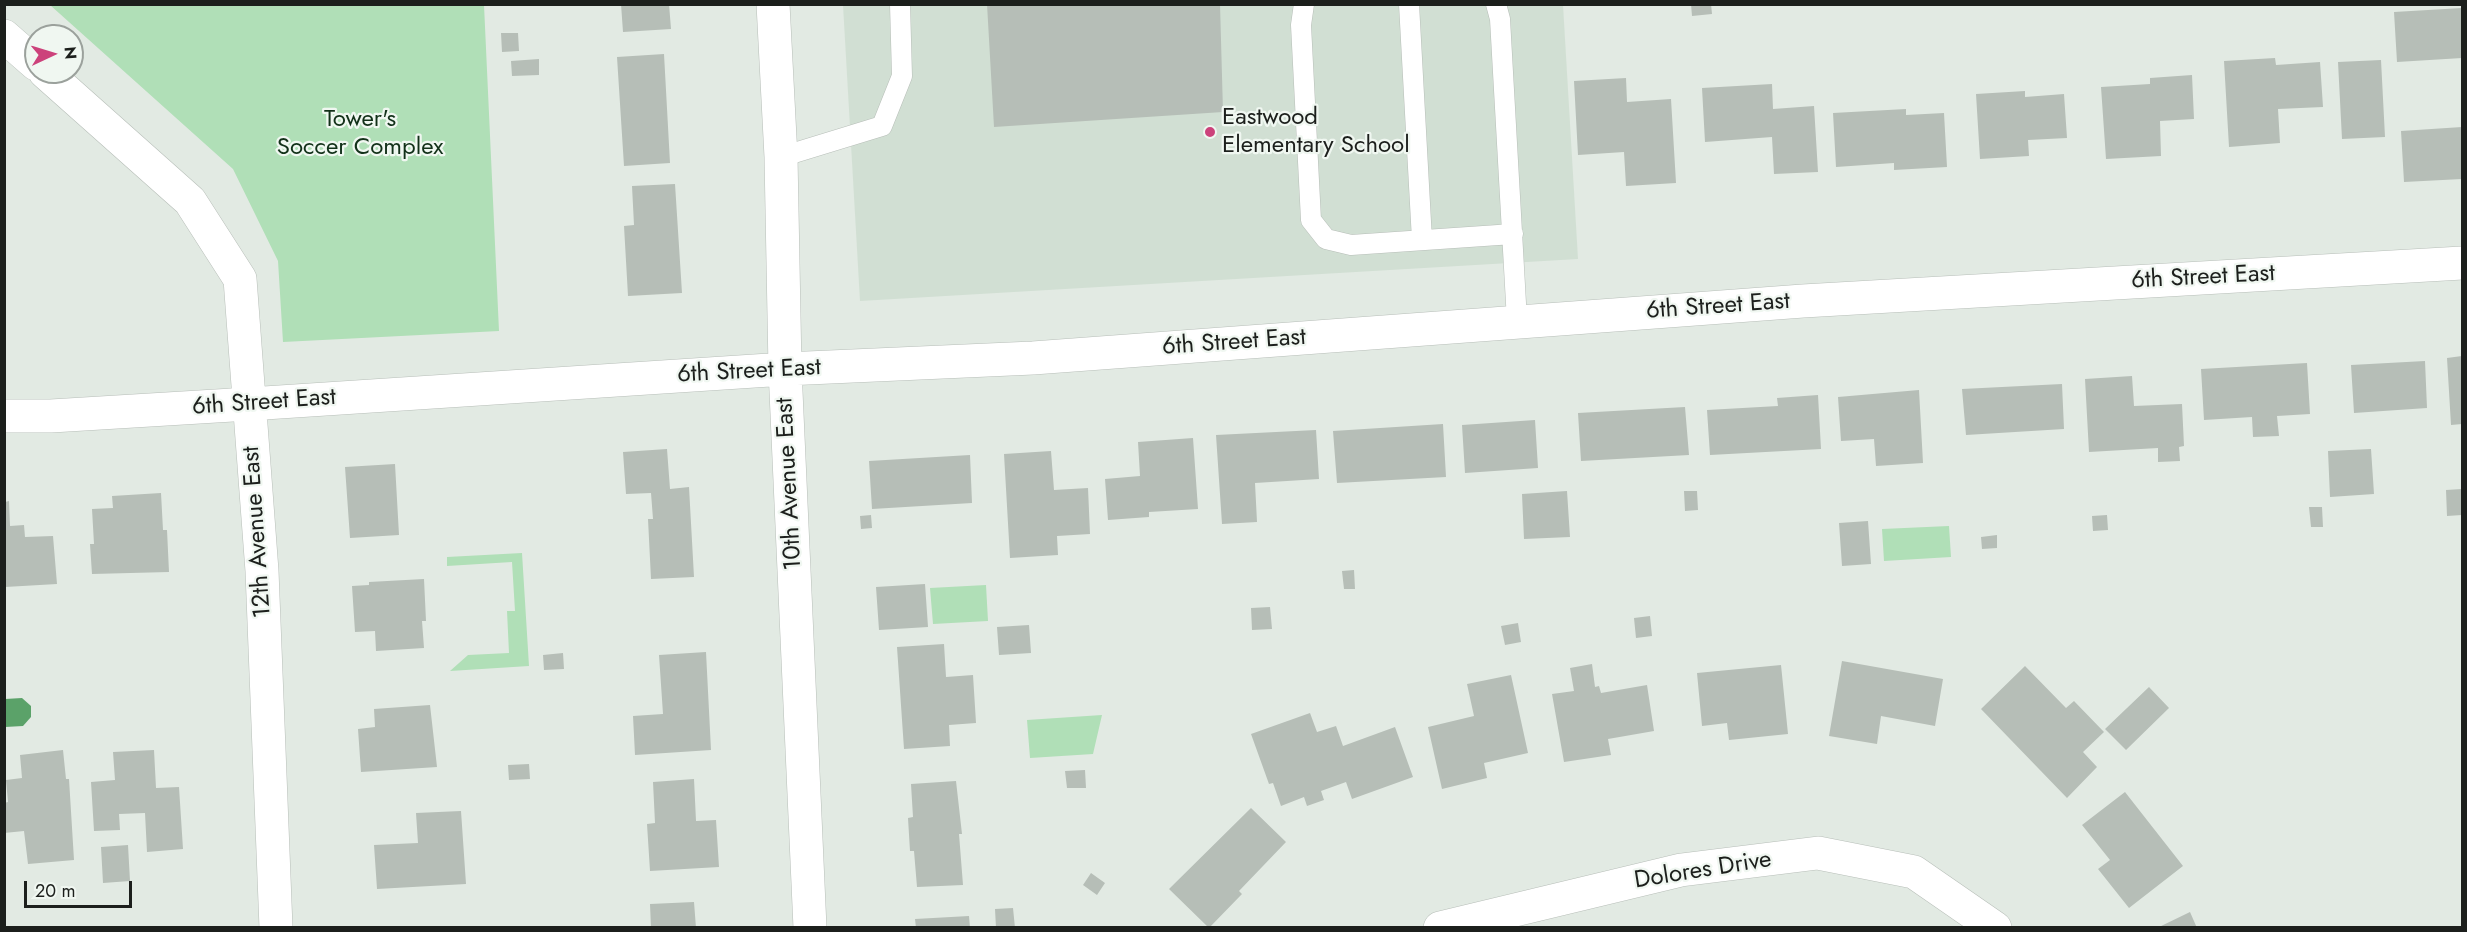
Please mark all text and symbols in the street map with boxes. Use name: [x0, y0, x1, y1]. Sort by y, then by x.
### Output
north arrow: [24, 24, 84, 84]
text: N: [59, 46, 82, 60]
place label: Eastwood Elementary School: [1222, 104, 1410, 160]
park label: Tower's Soccer Complex: [277, 106, 443, 162]
marker: Eastwood Elementary School: [1203, 125, 1217, 139]
street label: 6th Street East: [2130, 260, 2276, 296]
street label: 6th Street East: [1645, 288, 1791, 326]
street label: 6th Street East: [1161, 324, 1307, 362]
street label: 6th Street East: [676, 354, 822, 390]
street label: 6th Street East: [191, 384, 337, 422]
street label: 10th Avenue East: [771, 397, 809, 571]
street label: 12th Avenue East: [238, 445, 278, 619]
street label: Dolores Drive: [1632, 846, 1774, 896]
scale bar: [27, 869, 135, 907]
text: 20 m: [35, 878, 75, 904]

